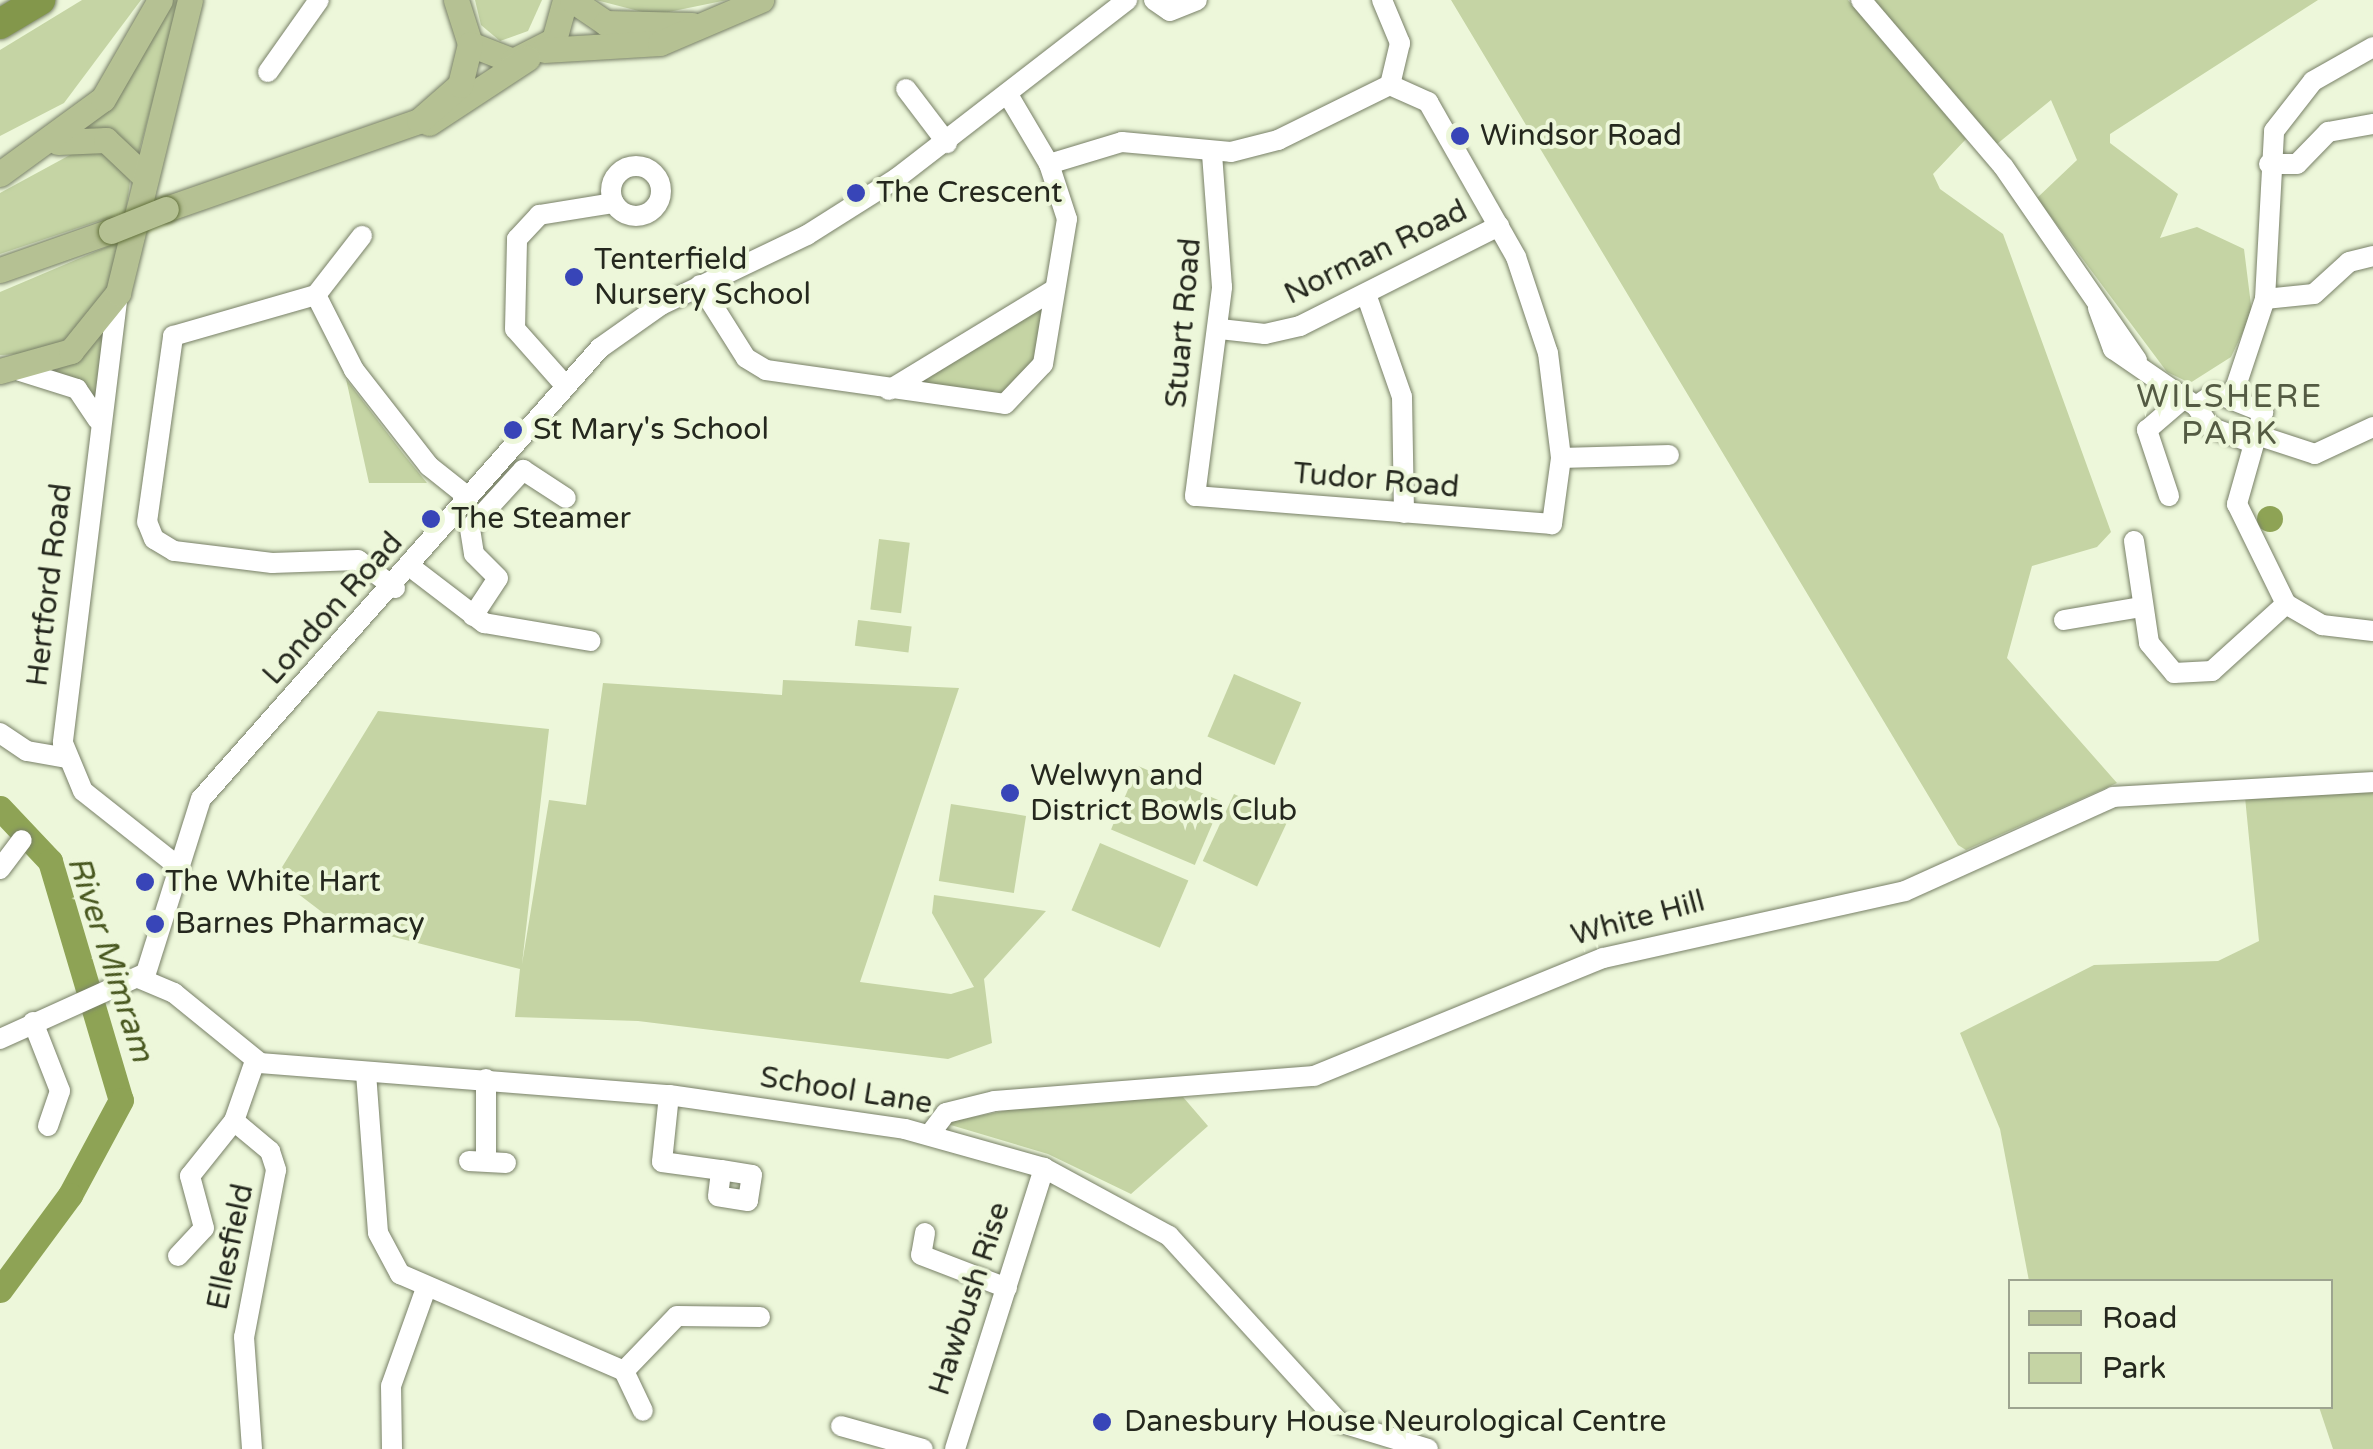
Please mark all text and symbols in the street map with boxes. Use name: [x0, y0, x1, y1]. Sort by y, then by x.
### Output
place label: Windsor Road: [1480, 118, 1682, 154]
marker: Windsor Road: [1449, 125, 1471, 147]
place label: The Crescent: [876, 175, 1062, 211]
marker: The Crescent: [845, 182, 867, 204]
street label: Norman Road: [1279, 193, 1473, 313]
street label: Stuart Road: [1159, 236, 1209, 410]
place label: Tenterfield Nursery School: [594, 242, 811, 312]
marker: Tenterfield Nursery School: [563, 266, 585, 288]
district label: WILSHERE PARK: [2136, 379, 2324, 454]
place label: St Mary's School: [533, 412, 769, 448]
marker: St Mary's School: [502, 419, 524, 441]
street label: Tudor Road: [1291, 456, 1461, 506]
street label: Hertford Road: [20, 481, 80, 689]
place label: The Steamer: [451, 501, 631, 537]
marker: The Steamer: [420, 508, 442, 530]
street label: London Road: [255, 525, 411, 693]
place label: Welwyn and District Bowls Club: [1030, 758, 1297, 828]
marker: Welwyn and District Bowls Club: [999, 782, 1021, 804]
water label: River Mimram: [59, 851, 161, 1067]
place label: The White Hart: [165, 864, 381, 900]
marker: The White Hart: [134, 871, 156, 893]
street label: White Hill: [1567, 884, 1709, 954]
place label: Barnes Pharmacy: [175, 906, 425, 942]
marker: Barnes Pharmacy: [144, 913, 166, 935]
street label: School Lane: [757, 1060, 935, 1122]
street label: Ellesfield: [200, 1181, 262, 1313]
street label: Hawbush Rise: [922, 1198, 1018, 1400]
legend: [2008, 1279, 2333, 1409]
text: Road: [2102, 1300, 2177, 1337]
text: Park: [2102, 1350, 2166, 1387]
place label: Danesbury House Neurological Centre: [1124, 1404, 1666, 1440]
marker: Danesbury House Neurological Centre: [1089, 1409, 1115, 1435]

